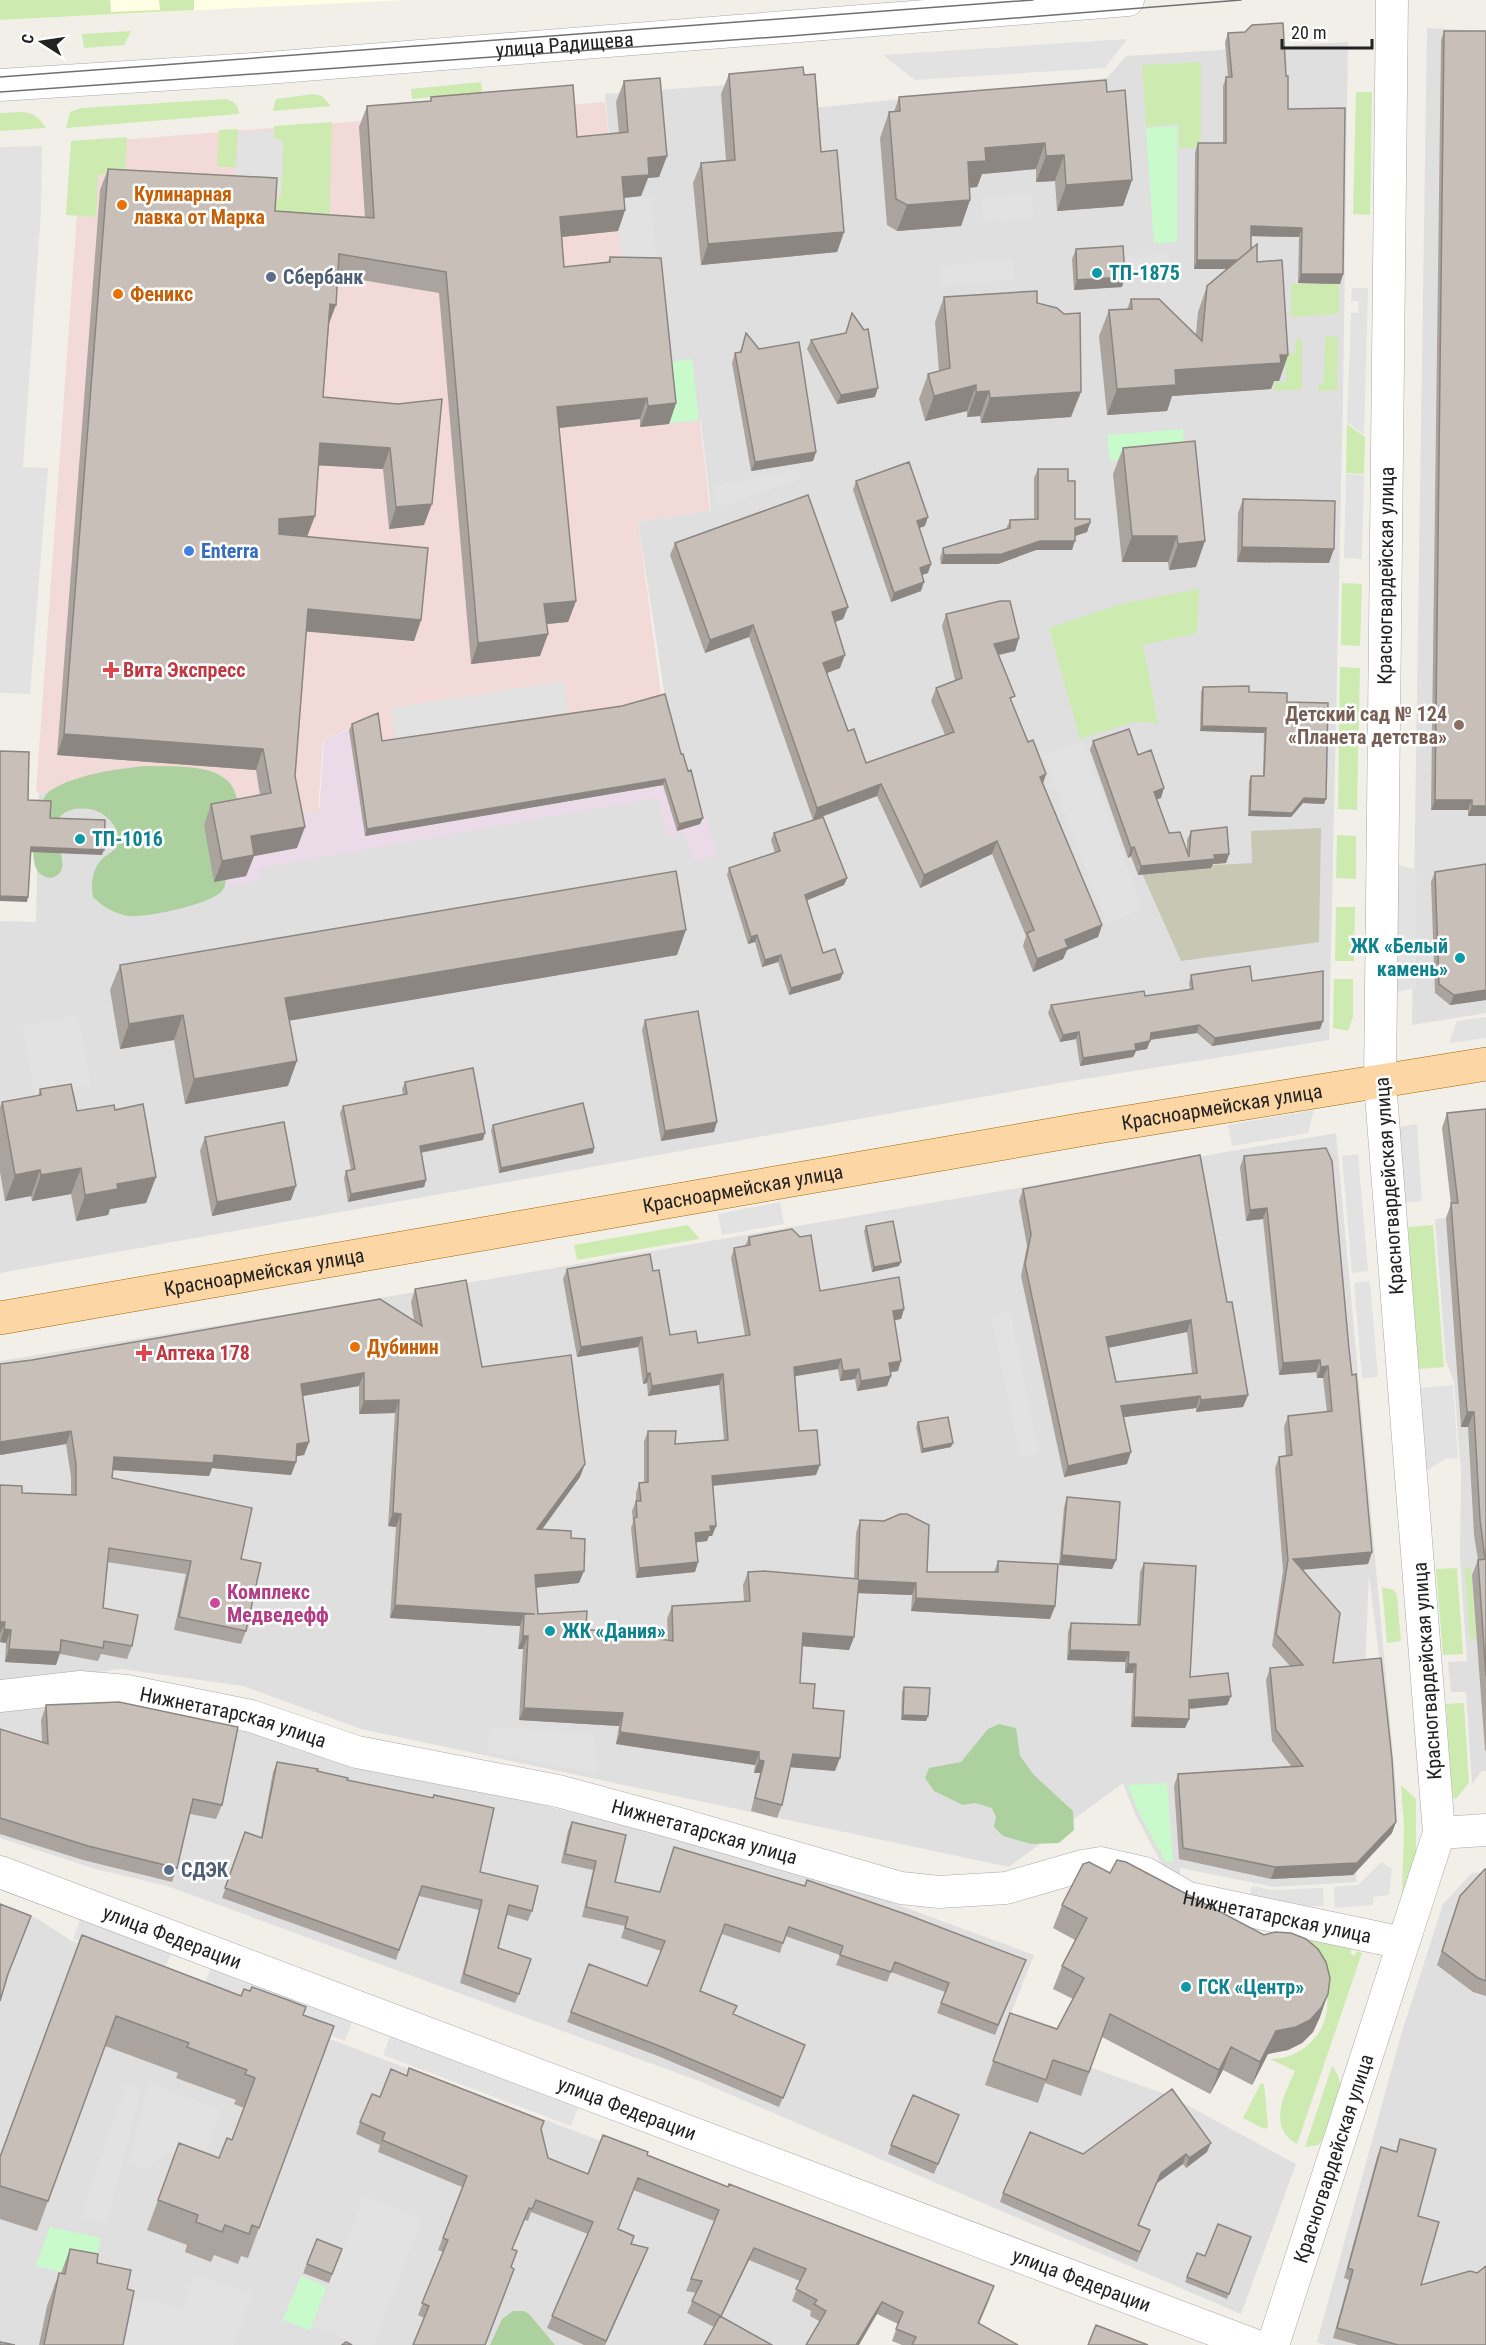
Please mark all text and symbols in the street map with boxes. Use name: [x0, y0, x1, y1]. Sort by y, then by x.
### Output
north arrow: [12, 12, 72, 72]
scale bar: [1282, 12, 1372, 50]
text: 20 m: [1291, 22, 1326, 43]
street label: улица Радищева: [495, 27, 634, 62]
text: С: [18, 33, 38, 45]
place label: Кулинарная лавка от Марка: [134, 182, 265, 229]
marker: Кулинарная лавка от Марка: [115, 198, 129, 212]
place label: ТП-1875: [1109, 261, 1180, 285]
place label: Сбербанк: [283, 265, 363, 289]
marker: ТП-1875: [1090, 266, 1104, 280]
marker: Сбербанк: [264, 270, 278, 284]
place label: Феникс: [130, 282, 193, 306]
marker: Феникс: [111, 287, 125, 301]
street label: Красногвардейская улица: [1372, 466, 1399, 685]
place label: Enterra: [201, 539, 259, 563]
marker: Enterra: [182, 544, 196, 558]
place label: Вита Экспресс: [123, 658, 246, 682]
marker: Вита Экспресс: [104, 663, 118, 677]
place label: Детский сад № 124 «Планета детства»: [1285, 702, 1447, 749]
marker: Детский сад № 124 «Планета детства»: [1452, 718, 1466, 732]
place label: ТП-1016: [92, 827, 163, 851]
marker: ТП-1016: [73, 832, 87, 846]
place label: ЖК «Белый камень»: [1350, 934, 1448, 981]
marker: ЖК «Белый камень»: [1453, 951, 1467, 965]
street label: Красногвардейская улица: [1369, 1076, 1409, 1296]
street label: Красноармейская улица: [1120, 1079, 1324, 1135]
street label: Красноармейская улица: [641, 1159, 845, 1218]
street label: Красноармейская улица: [162, 1243, 366, 1301]
place label: Дубинин: [367, 1335, 439, 1359]
marker: Дубинин: [348, 1340, 362, 1354]
place label: Аптека 178: [156, 1341, 250, 1365]
marker: Аптека 178: [137, 1346, 151, 1360]
street label: Красногвардейская улица: [1407, 1561, 1447, 1781]
place label: Комплекс Медведефф: [227, 1580, 329, 1627]
marker: Комплекс Медведефф: [208, 1596, 222, 1610]
place label: ЖК «Дания»: [562, 1619, 666, 1643]
marker: ЖК «Дания»: [543, 1624, 557, 1638]
street label: Нижнетатарская улица: [138, 1682, 330, 1753]
street label: Нижнетатарская улица: [609, 1794, 800, 1869]
place label: СДЭК: [181, 1858, 229, 1882]
marker: СДЭК: [162, 1863, 176, 1877]
street label: Нижнетатарская улица: [1181, 1885, 1374, 1948]
street label: улица Федерации: [99, 1900, 245, 1974]
place label: ГСК «Центр»: [1198, 1975, 1304, 1999]
marker: ГСК «Центр»: [1179, 1980, 1193, 1994]
street label: Красногвардейская улица: [1288, 2051, 1379, 2266]
street label: улица Федерации: [554, 2071, 700, 2146]
street label: улица Федерации: [1009, 2243, 1154, 2317]

